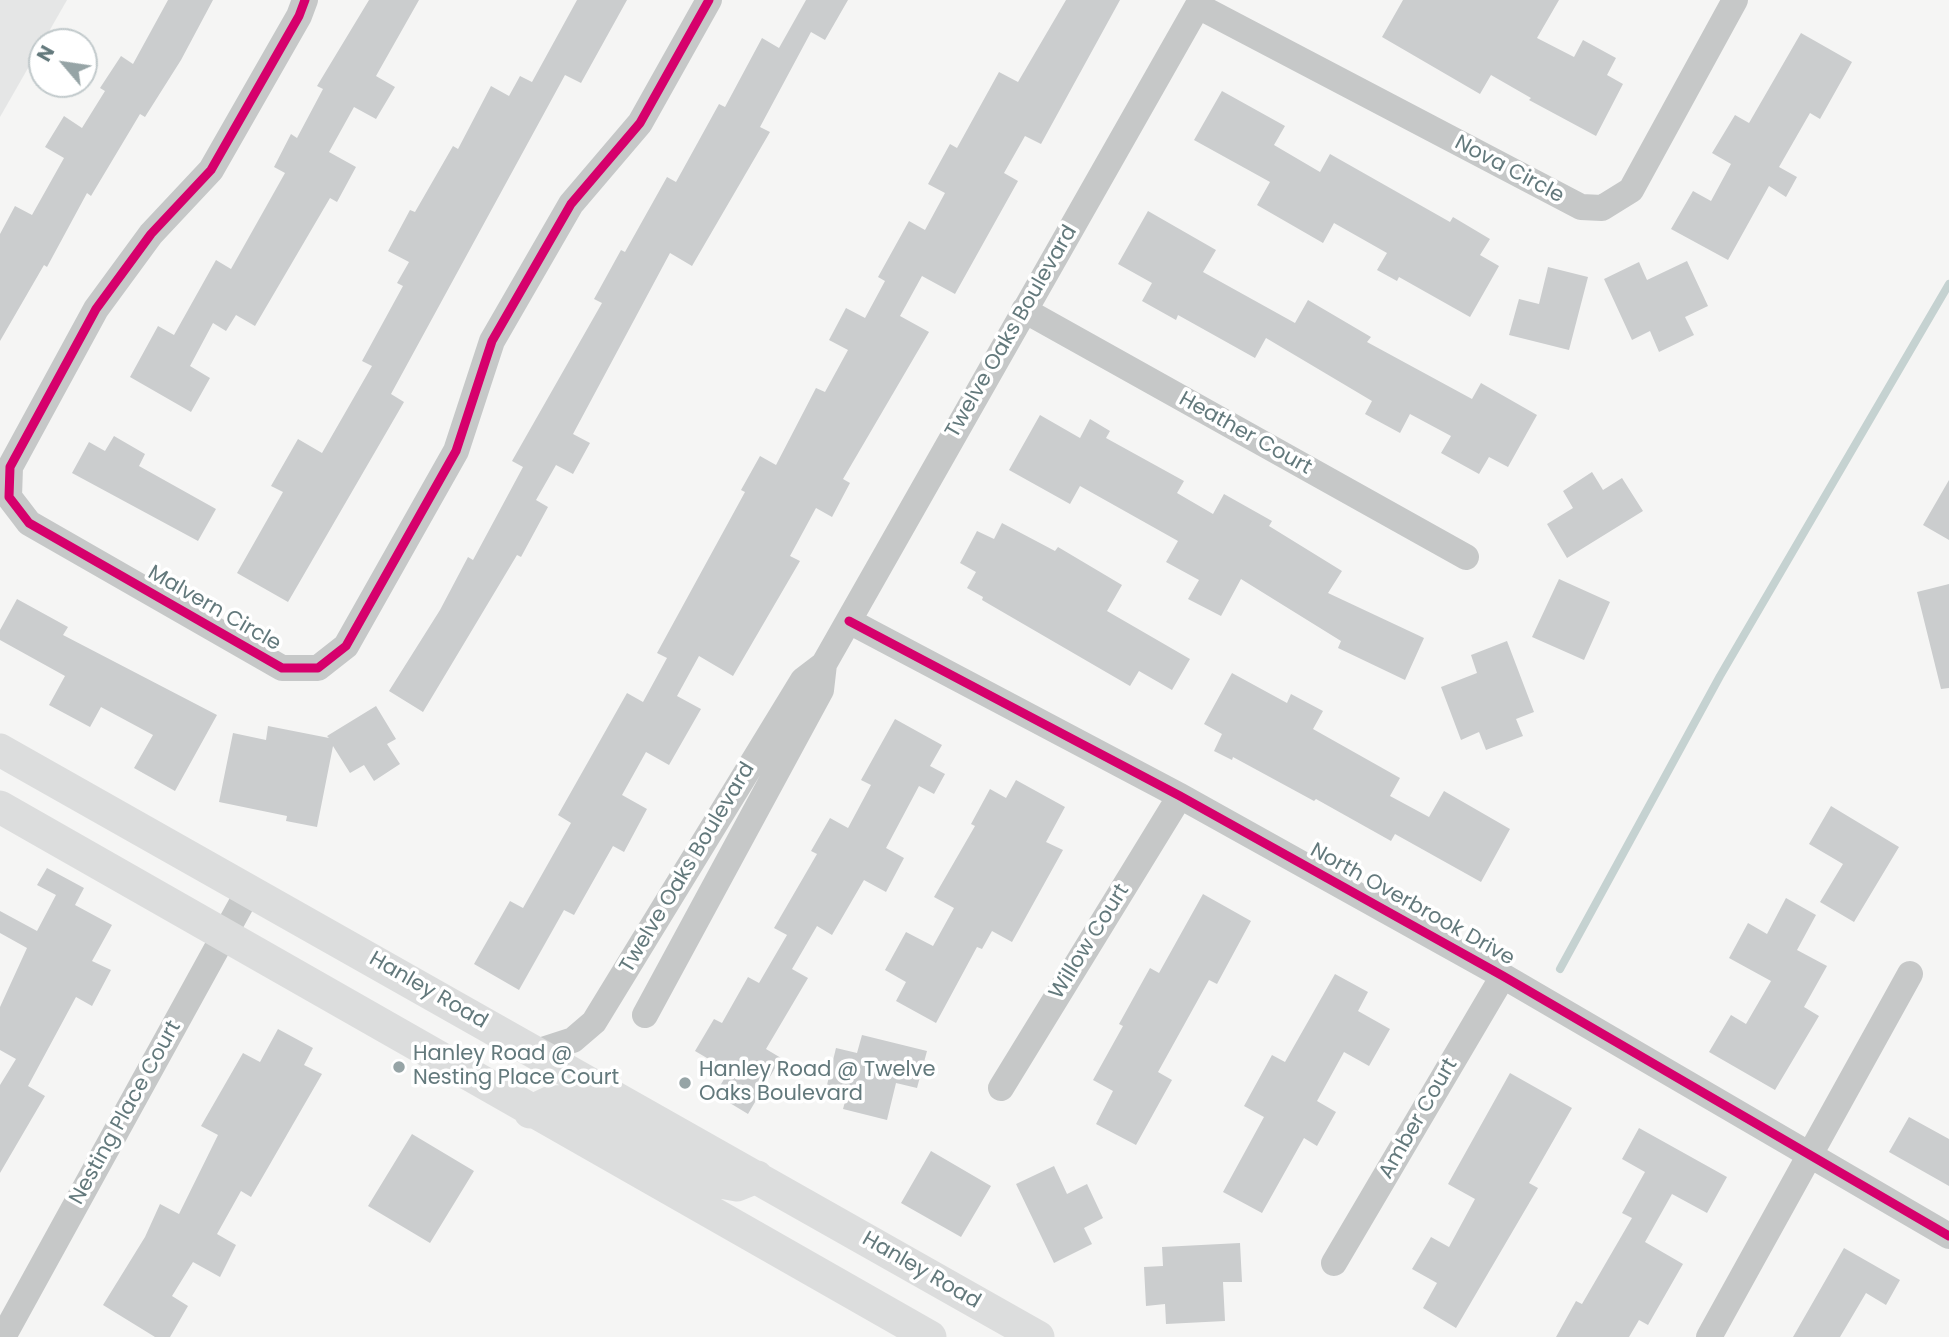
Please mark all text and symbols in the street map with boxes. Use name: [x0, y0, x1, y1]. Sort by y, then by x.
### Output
north arrow: [28, 28, 98, 98]
text: N: [31, 41, 61, 66]
street label: Nova Circle: [1450, 131, 1568, 209]
street label: Twelve Oaks Boulevard: [941, 221, 1083, 443]
street label: Heather Court: [1174, 387, 1316, 481]
street label: Malvern Circle: [143, 561, 285, 657]
street label: Twelve Oaks Boulevard: [615, 758, 761, 978]
street label: North Overbrook Drive: [1305, 838, 1519, 972]
street label: Willow Court: [1045, 880, 1135, 1004]
street label: Hanley Road: [364, 947, 492, 1035]
street label: Nesting Place Court: [65, 1017, 187, 1209]
place label: Hanley Road @ Nesting Place Court: [413, 1042, 619, 1092]
street label: Amber Court: [1374, 1054, 1464, 1184]
place label: Hanley Road @ Twelve Oaks Boulevard: [699, 1058, 935, 1108]
marker: Hanley Road @ Nesting Place Court: [391, 1059, 407, 1075]
marker: Hanley Road @ Twelve Oaks Boulevard: [677, 1075, 693, 1091]
street label: Hanley Road: [857, 1227, 985, 1315]

